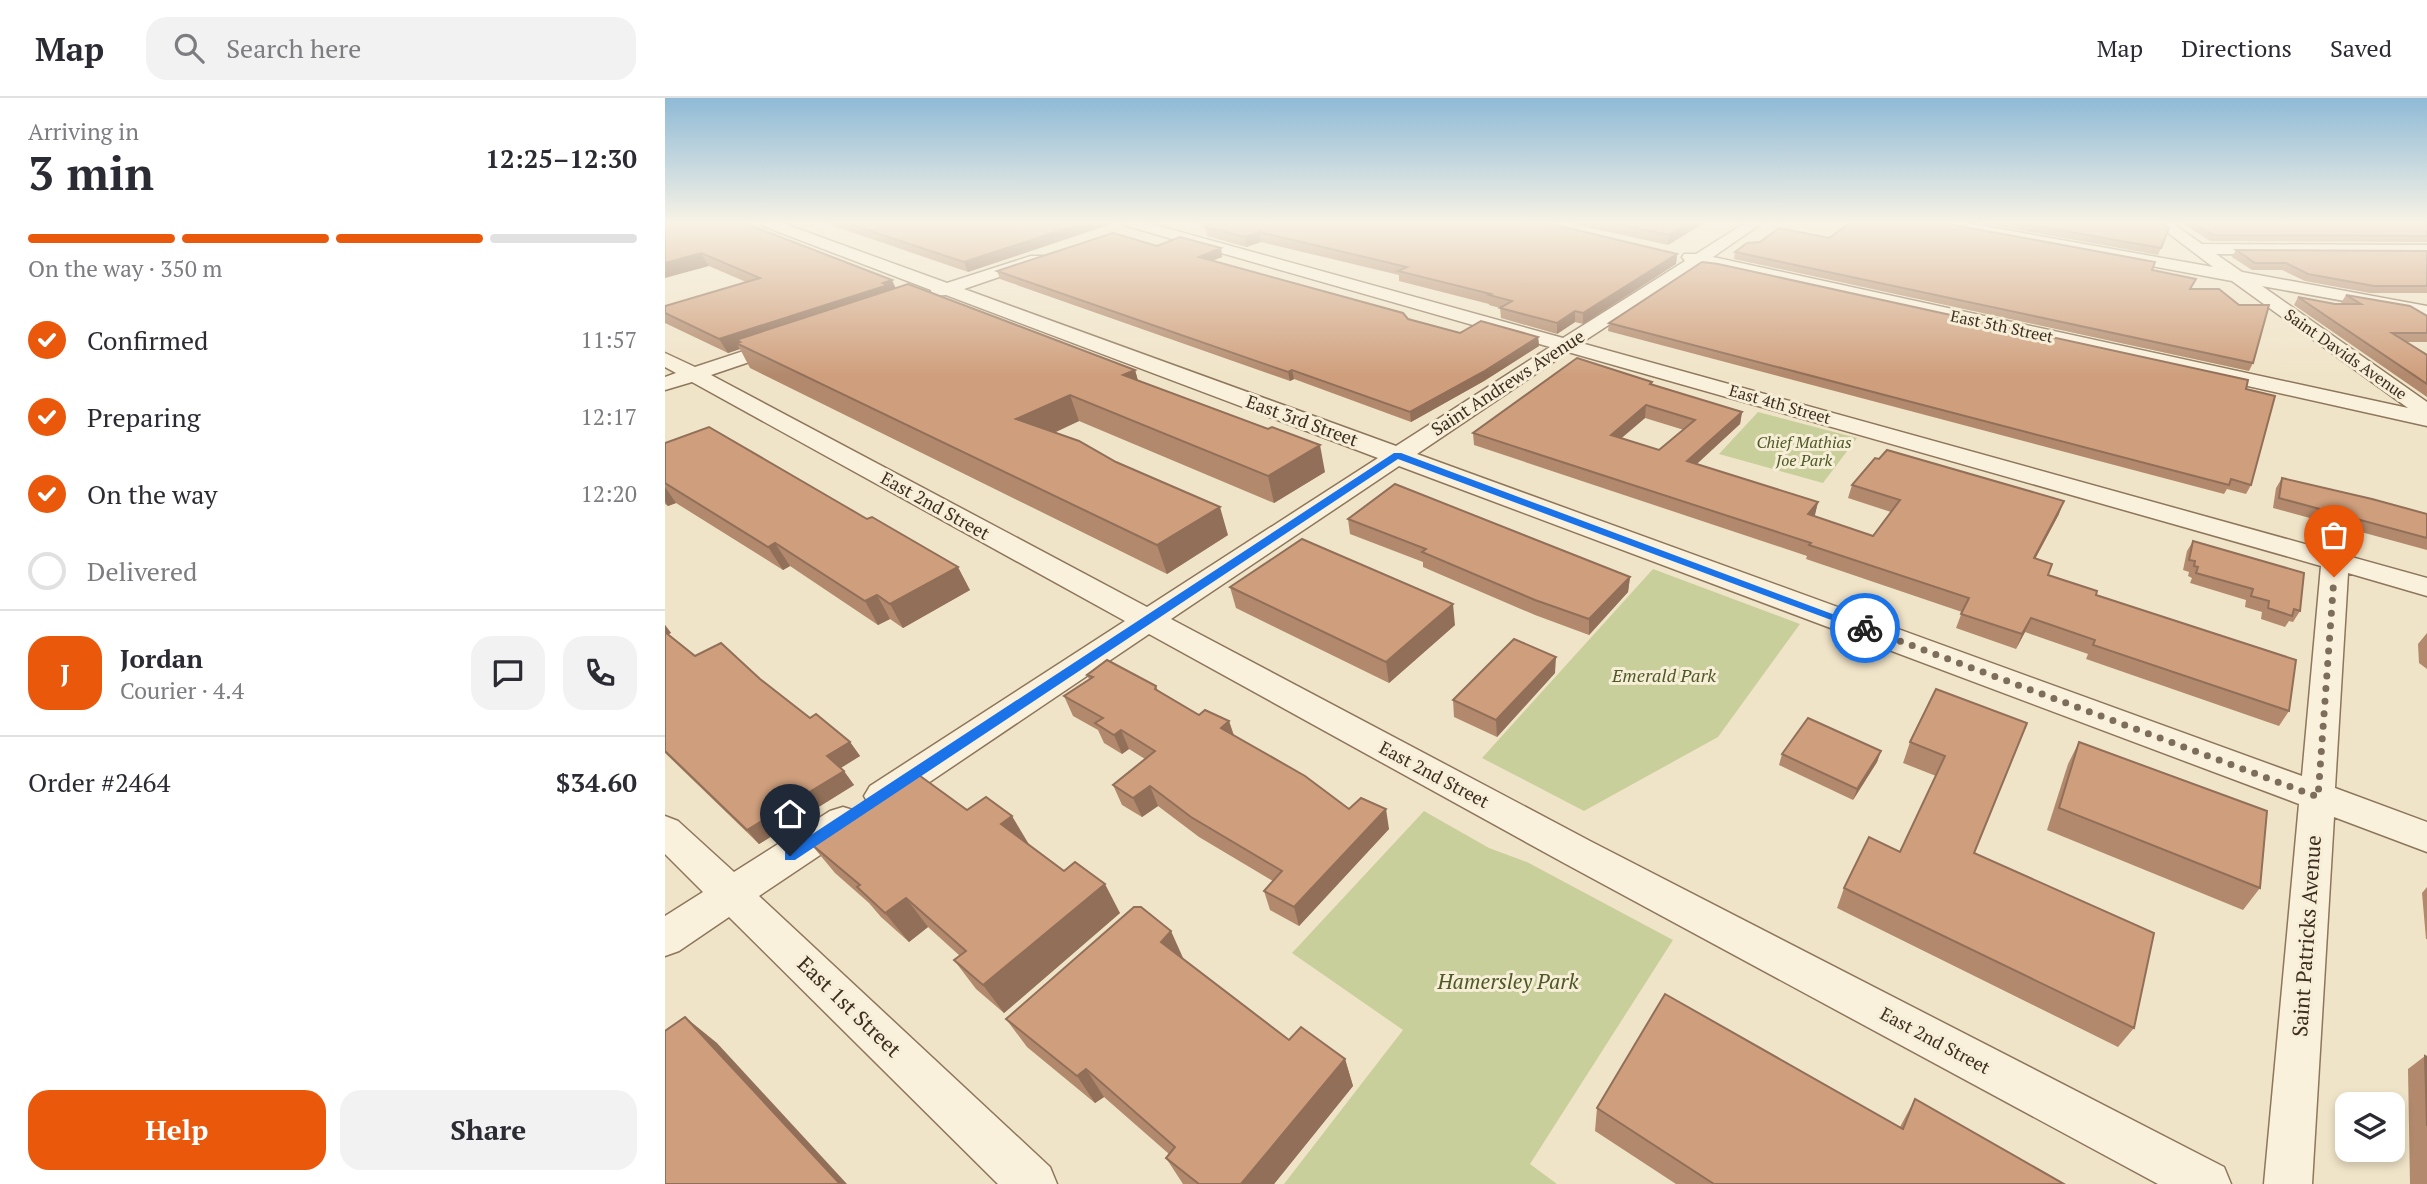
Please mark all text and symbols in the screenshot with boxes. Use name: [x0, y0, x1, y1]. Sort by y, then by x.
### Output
search box: [146, 17, 636, 80]
text: Map: [35, 27, 104, 70]
icon: search: [170, 29, 208, 67]
text: Search here: [226, 31, 361, 65]
text: Map: [2097, 32, 2143, 64]
text: Directions: [2181, 32, 2292, 64]
text: Saved: [2330, 32, 2392, 64]
text: Arriving in: [28, 116, 139, 147]
text: 12:25–12:30: [485, 141, 637, 175]
text: 3 min: [28, 142, 154, 203]
text: On the way · 350 m: [28, 253, 222, 284]
street label: Saint Davids Avenue: [2280, 303, 2412, 405]
street label: East 5th Street: [1949, 304, 2055, 348]
icon: check: [28, 321, 66, 359]
text: Confirmed: [87, 323, 208, 357]
text: 11:57: [580, 324, 637, 355]
street label: Saint Andrews Avenue: [1426, 324, 1589, 441]
street label: East 4th Street: [1727, 379, 1833, 429]
street label: East 3rd Street: [1243, 389, 1362, 452]
icon: check: [28, 398, 66, 436]
text: Preparing: [87, 400, 200, 434]
text: 12:17: [580, 401, 637, 432]
park label: Chief Mathias Joe Park: [1756, 431, 1852, 471]
street label: East 2nd Street: [877, 465, 995, 545]
icon: check: [28, 475, 66, 513]
text: On the way: [87, 477, 218, 511]
text: 12:20: [580, 478, 637, 509]
pin: [2304, 505, 2364, 577]
icon: bag: [2315, 516, 2353, 554]
text: Delivered: [87, 554, 197, 588]
courier: [1830, 593, 1900, 663]
icon: bike: [1846, 609, 1884, 647]
button: chat: [471, 636, 545, 710]
button: phone: [563, 636, 637, 710]
text: Jordan: [120, 641, 203, 675]
text: J: [60, 656, 70, 690]
park label: Emerald Park: [1611, 663, 1716, 687]
text: Courier · 4.4: [120, 675, 244, 706]
street label: East 2nd Street: [1375, 735, 1494, 813]
text: Order #2464: [28, 765, 170, 799]
text: $34.60: [556, 765, 637, 799]
pin: [760, 784, 820, 856]
icon: home: [771, 795, 809, 833]
street label: Saint Patricks Avenue: [2285, 834, 2327, 1038]
street label: East 1st Street: [792, 950, 908, 1063]
park label: Hamersley Park: [1436, 967, 1579, 995]
street label: East 2nd Street: [1876, 1001, 1995, 1079]
button: Help: [28, 1090, 326, 1170]
button: Share: [340, 1090, 637, 1170]
map controls: [2335, 1092, 2405, 1162]
button: layers: [2335, 1092, 2405, 1162]

